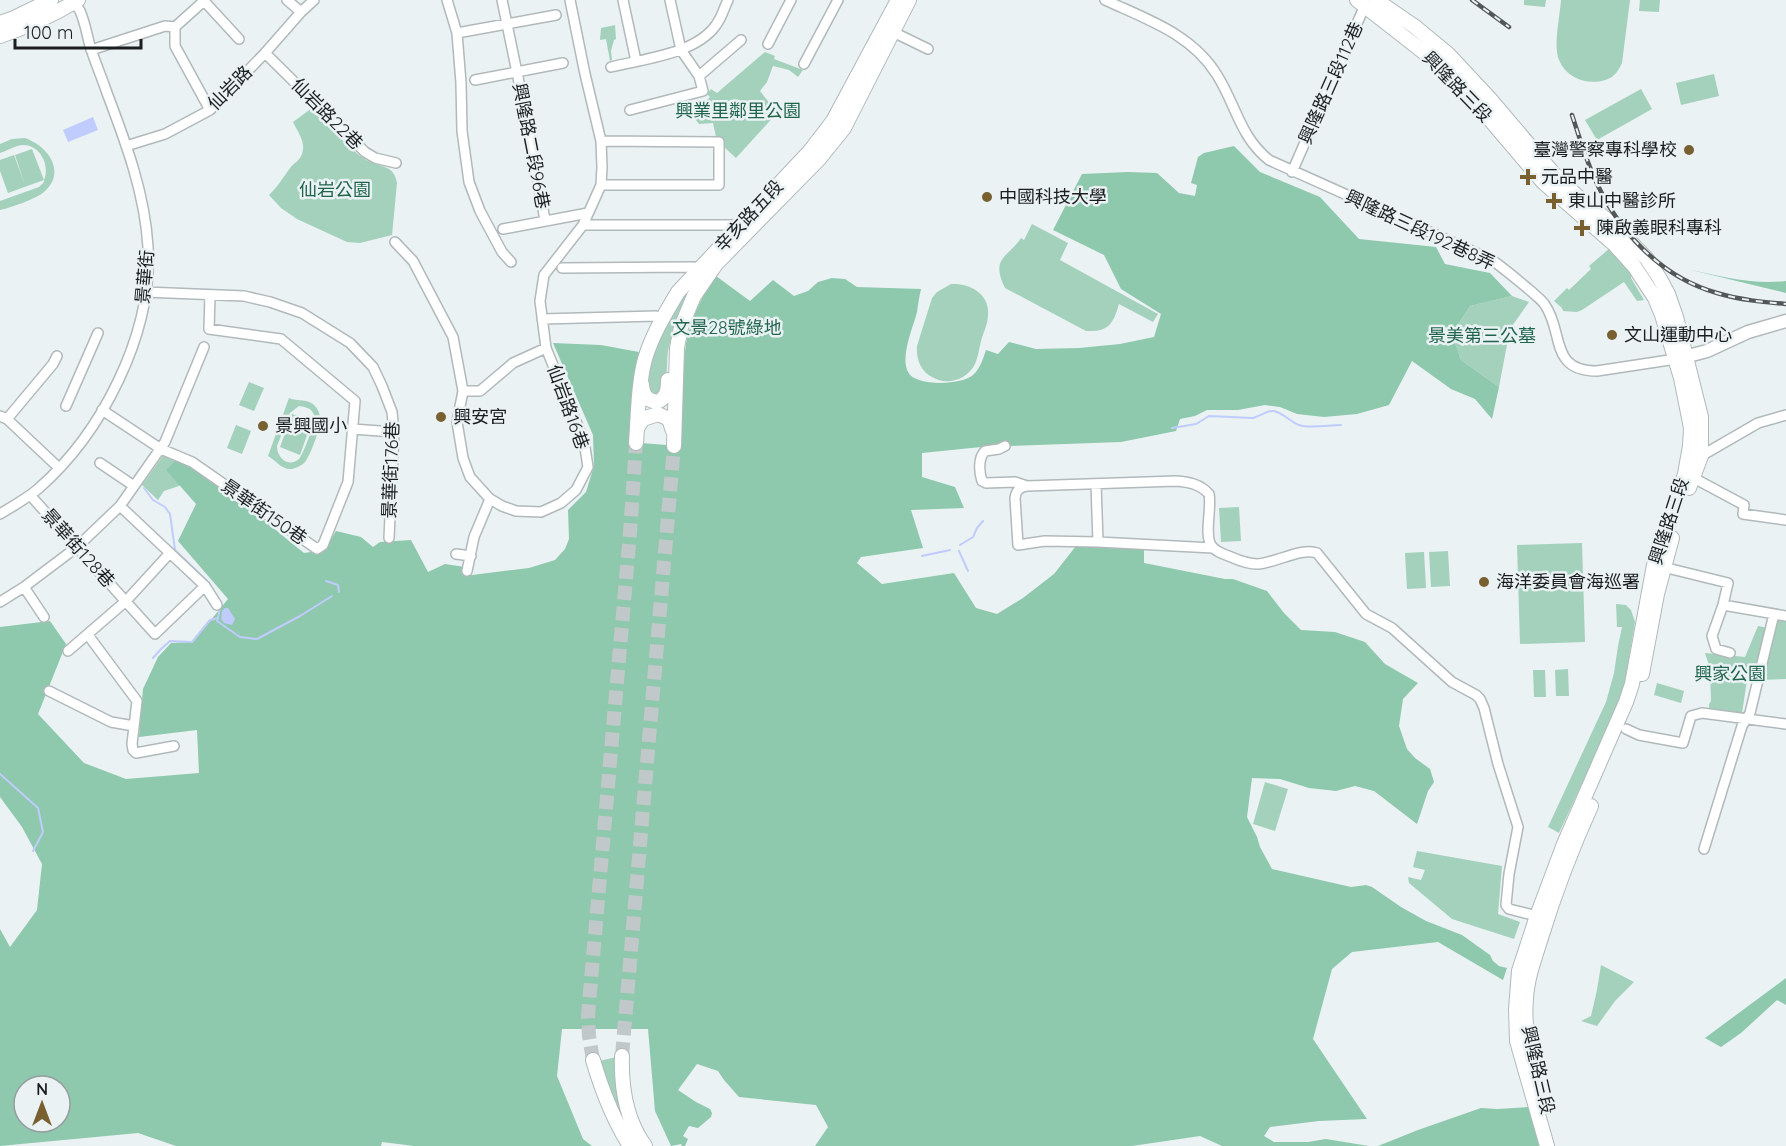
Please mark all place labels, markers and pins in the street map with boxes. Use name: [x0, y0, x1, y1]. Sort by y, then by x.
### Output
place label: 臺灣警察專科學校: [1533, 138, 1677, 161]
marker: 臺灣警察專科學校: [1682, 143, 1696, 157]
place label: 元品中醫: [1541, 165, 1613, 188]
marker: 元品中醫: [1519, 168, 1537, 186]
place label: 中國科技大學: [999, 185, 1107, 208]
place label: 東山中醫診所: [1568, 189, 1676, 212]
marker: 中國科技大學: [980, 190, 994, 204]
marker: 東山中醫診所: [1545, 192, 1563, 210]
place label: 陳啟義眼科專科: [1596, 216, 1722, 239]
marker: 陳啟義眼科專科: [1573, 219, 1591, 237]
place label: 文山運動中心: [1624, 323, 1732, 346]
marker: 文山運動中心: [1605, 328, 1619, 342]
place label: 興安宮: [453, 405, 507, 428]
marker: 興安宮: [434, 410, 448, 424]
place label: 景興國小: [275, 414, 347, 437]
marker: 景興國小: [256, 419, 270, 433]
place label: 海洋委員會海巡署: [1496, 570, 1640, 593]
marker: 海洋委員會海巡署: [1477, 575, 1491, 589]

